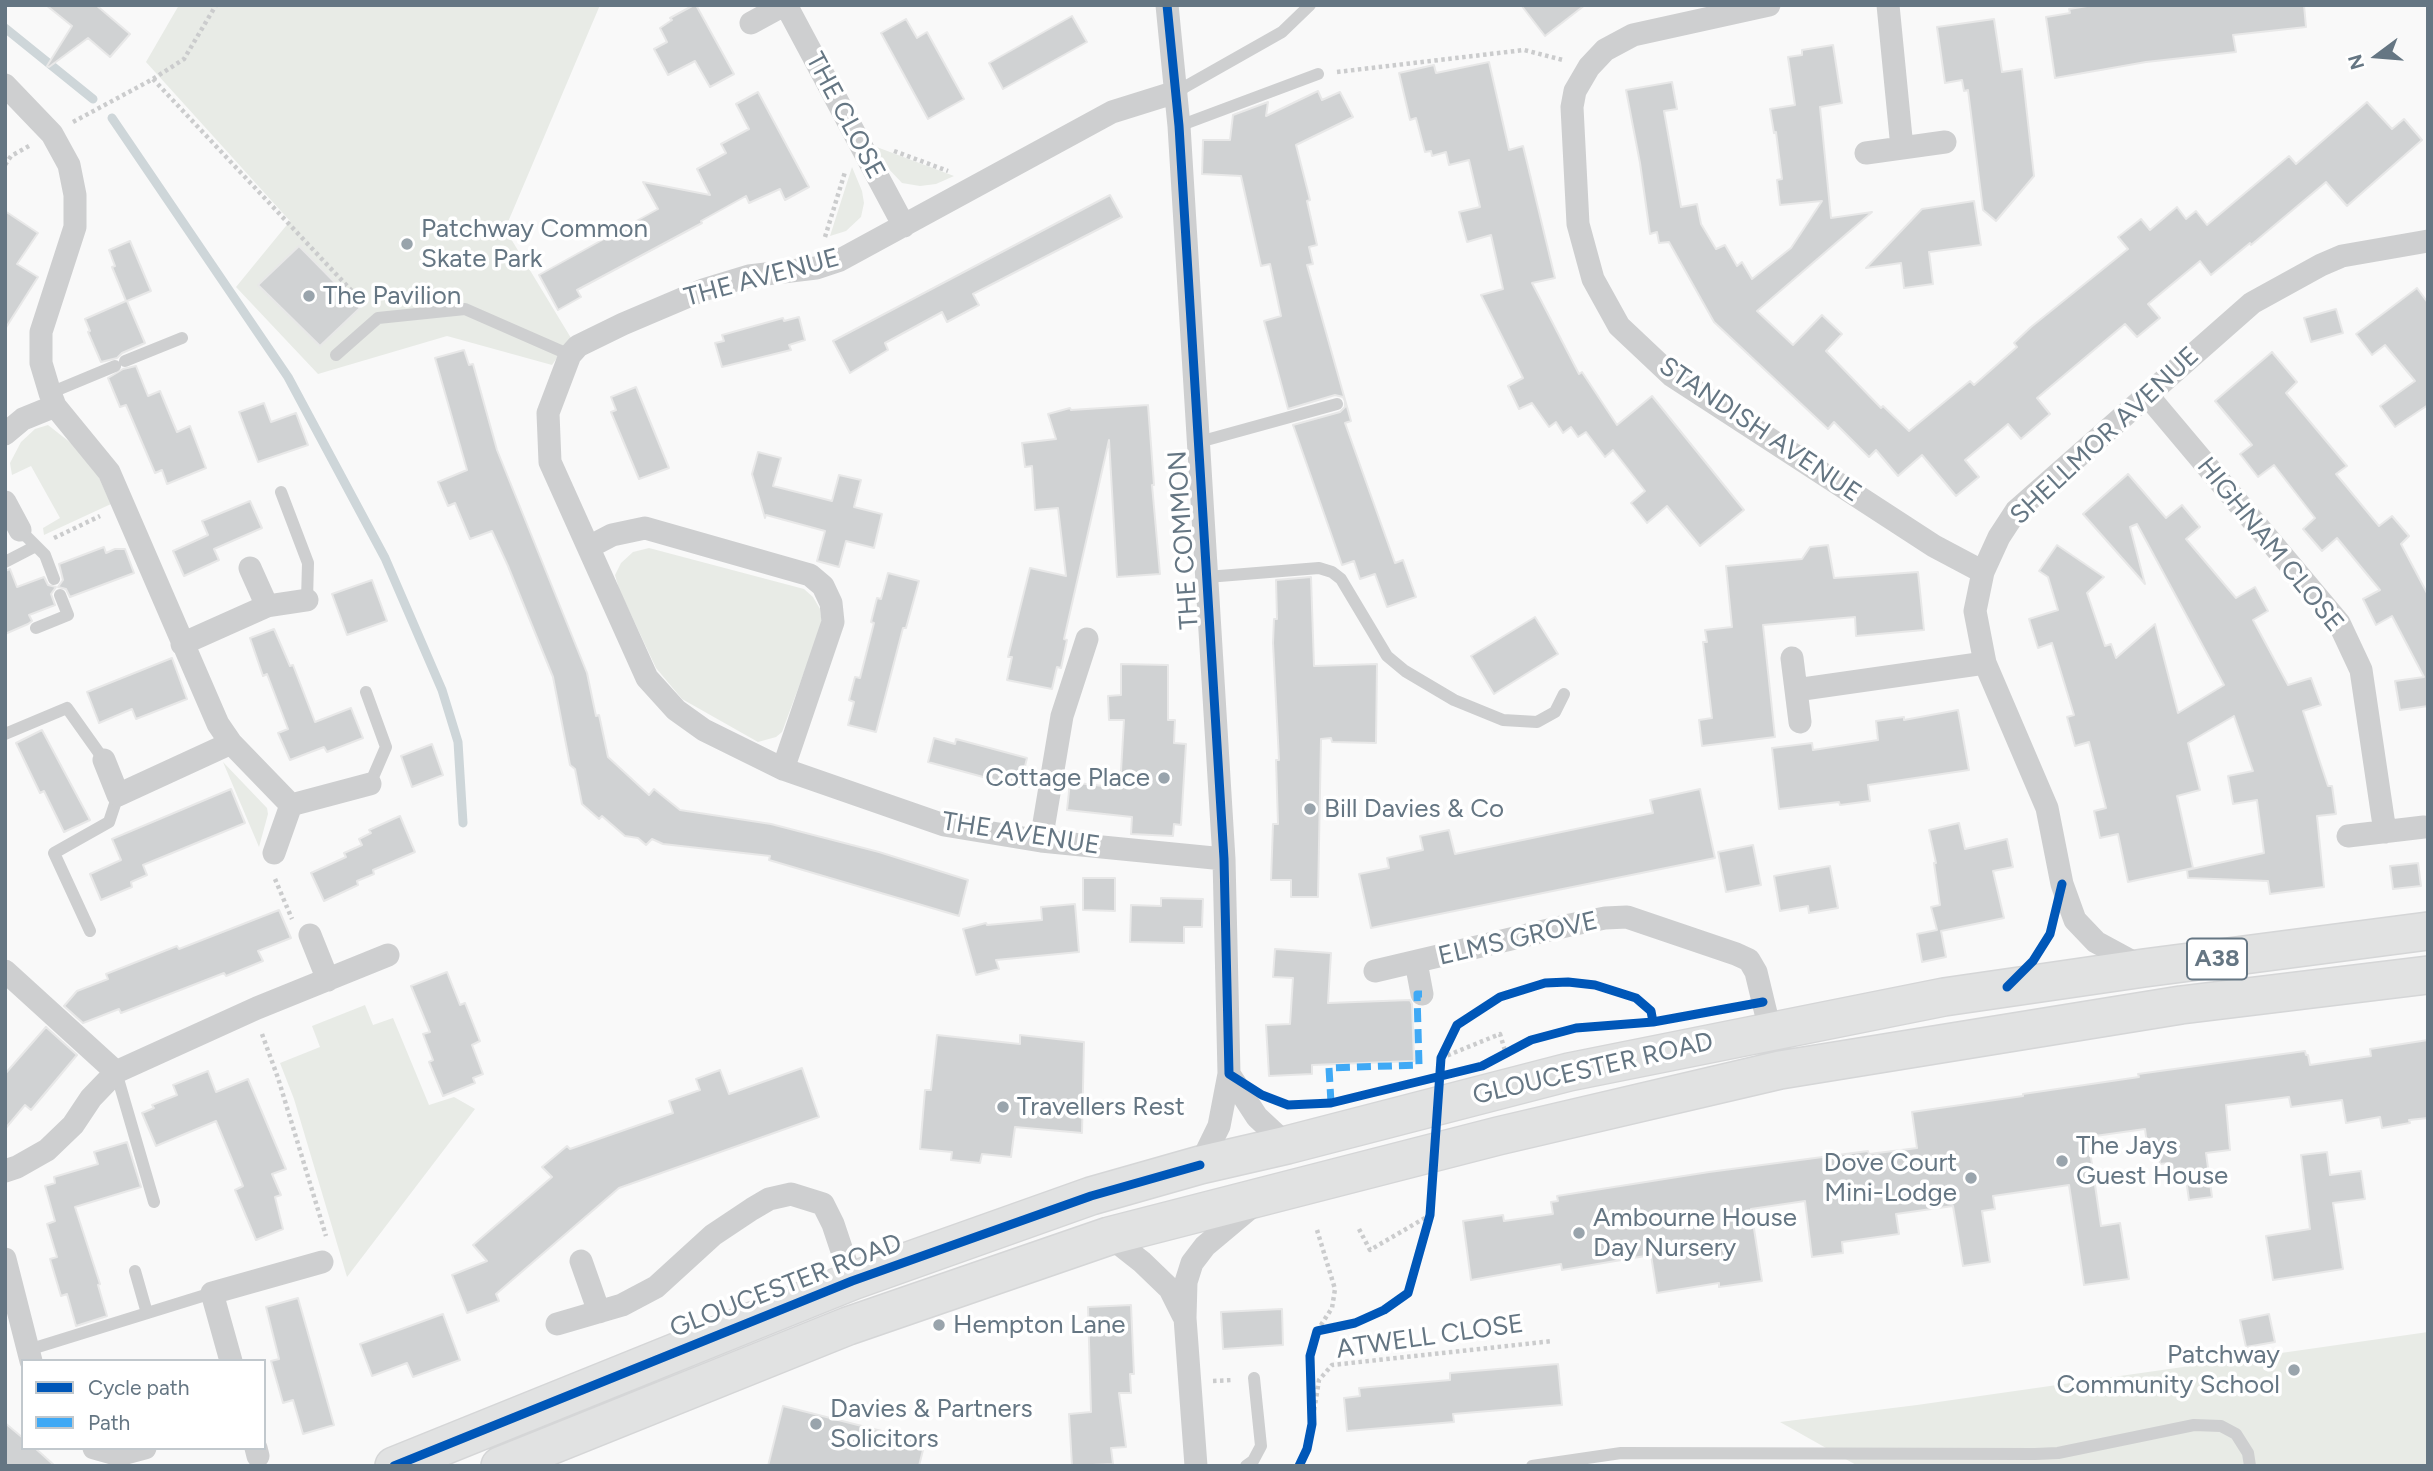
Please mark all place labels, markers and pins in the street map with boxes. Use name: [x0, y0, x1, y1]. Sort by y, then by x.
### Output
place label: Patchway Common Skate Park: [421, 213, 648, 274]
marker: Patchway Common Skate Park: [399, 236, 415, 252]
place label: The Pavilion: [323, 280, 461, 312]
marker: The Pavilion: [301, 288, 317, 304]
place label: Cottage Place: [985, 762, 1150, 794]
marker: Cottage Place: [1156, 770, 1172, 786]
place label: Bill Davies & Co: [1324, 793, 1504, 825]
marker: Bill Davies & Co: [1302, 801, 1318, 817]
place label: Travellers Rest: [1017, 1091, 1185, 1123]
marker: Travellers Rest: [995, 1099, 1011, 1115]
place label: The Jays Guest House: [2076, 1130, 2228, 1192]
place label: Dove Court Mini-Lodge: [1824, 1147, 1957, 1208]
marker: The Jays Guest House: [2054, 1153, 2070, 1169]
marker: Dove Court Mini-Lodge: [1963, 1170, 1979, 1186]
place label: Ambourne House Day Nursery: [1593, 1202, 1797, 1264]
marker: Ambourne House Day Nursery: [1571, 1225, 1587, 1241]
place label: Hempton Lane: [953, 1309, 1125, 1341]
marker: Hempton Lane: [931, 1317, 947, 1333]
place label: Patchway Community School: [2057, 1339, 2280, 1400]
marker: Patchway Community School: [2286, 1362, 2302, 1378]
place label: Davies & Partners Solicitors: [830, 1393, 1033, 1454]
marker: Davies & Partners Solicitors: [808, 1416, 824, 1432]

